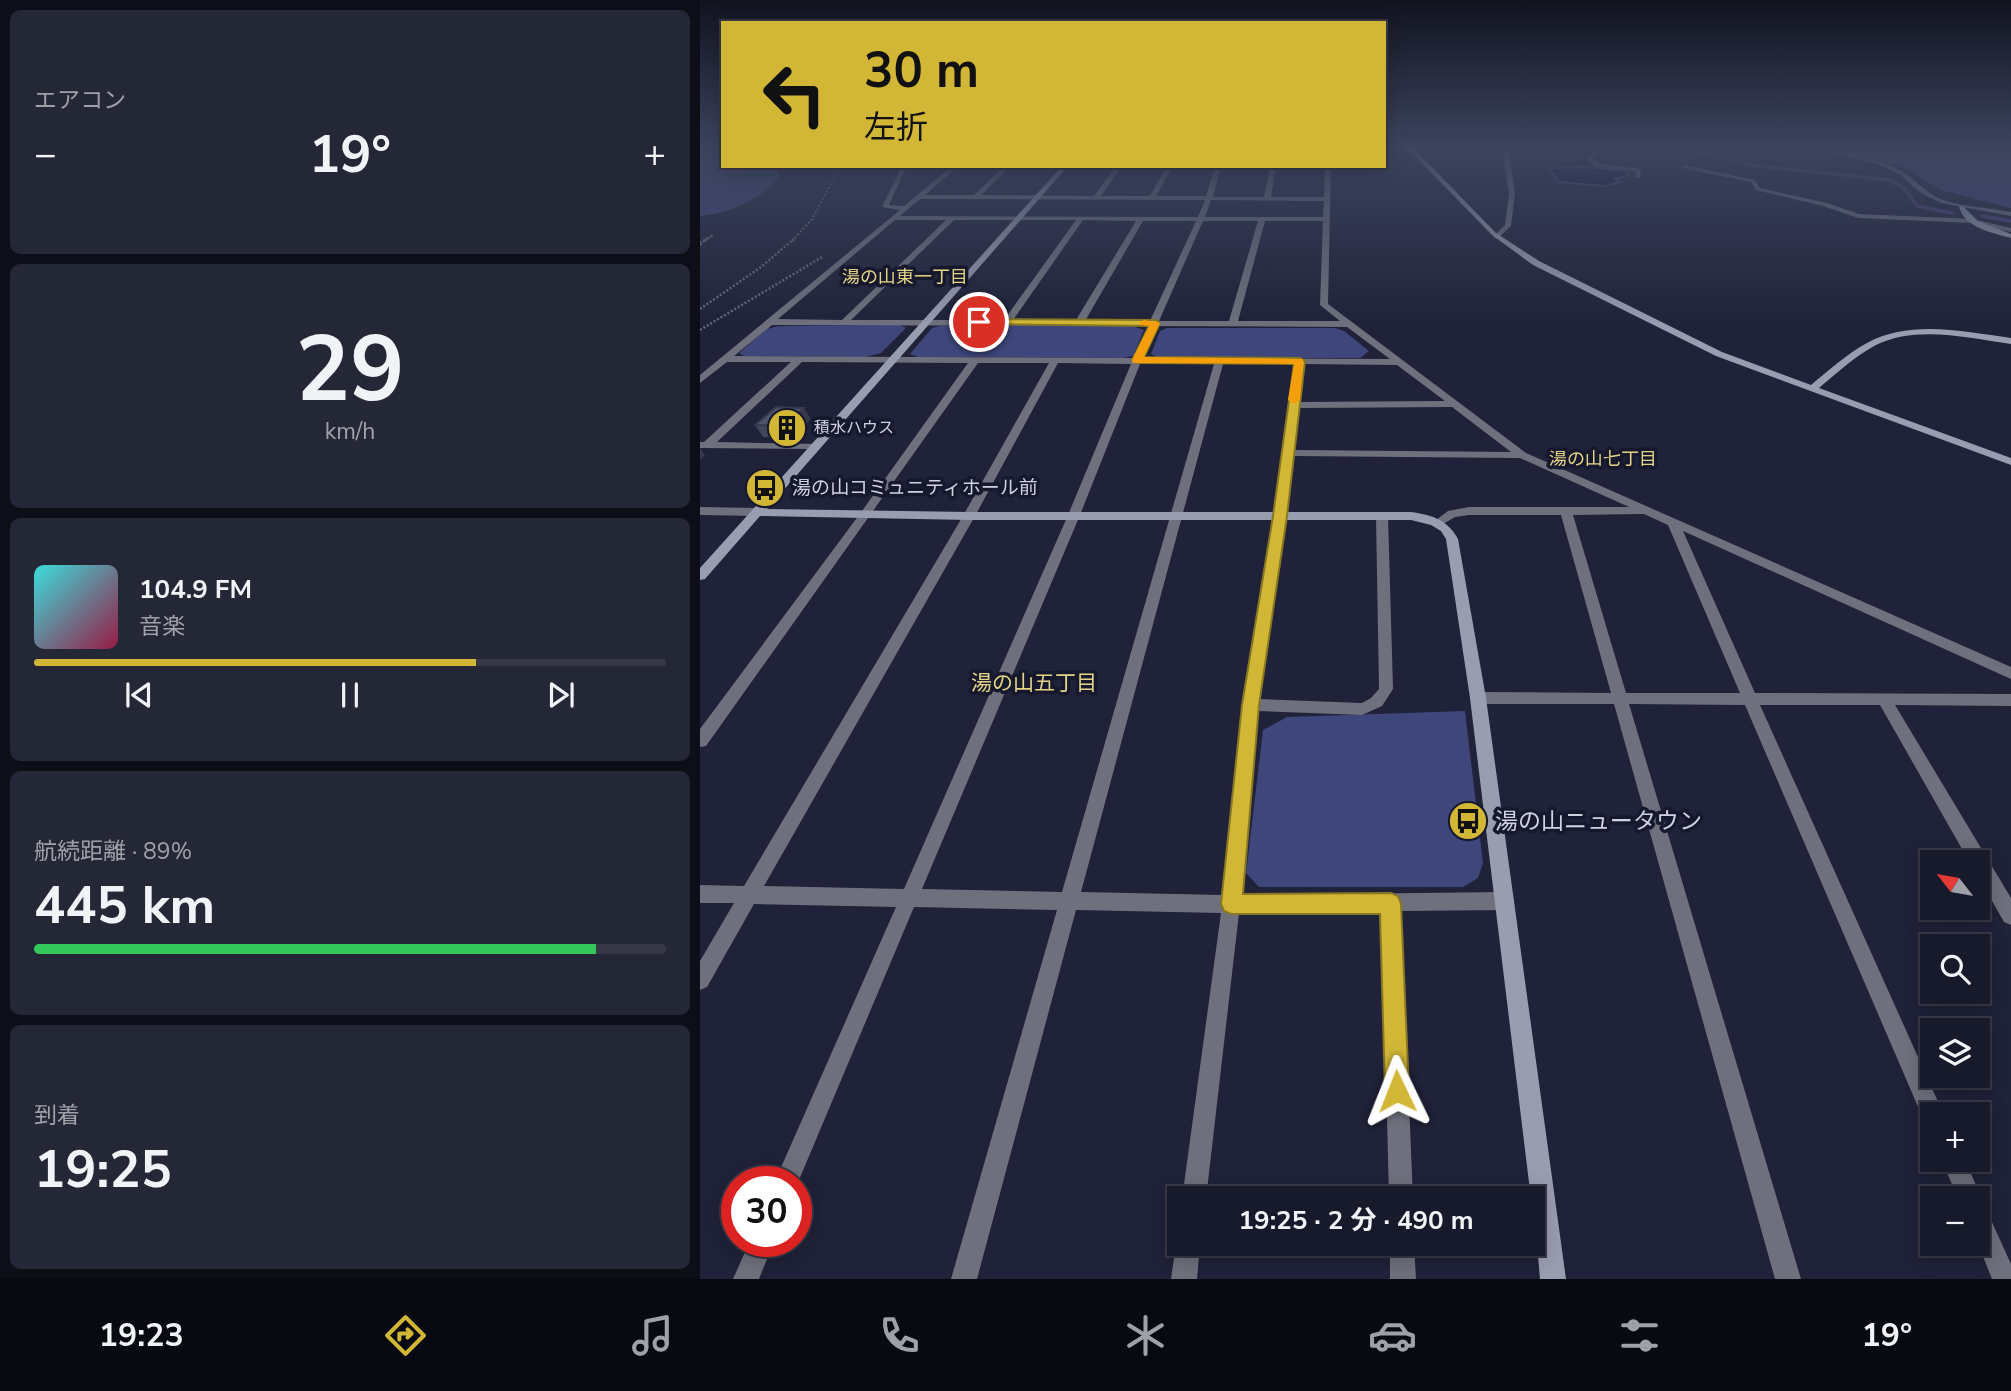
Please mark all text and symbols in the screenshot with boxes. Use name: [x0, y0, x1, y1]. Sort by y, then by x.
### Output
text: 30 m: [864, 37, 979, 104]
icon: left: [749, 49, 840, 140]
text: エアコン: [34, 85, 126, 116]
text: 左折: [864, 106, 928, 149]
text: 19°: [309, 119, 391, 190]
text: −: [34, 129, 57, 180]
text: +: [643, 129, 666, 180]
district label: 湯の山東一丁目: [842, 265, 968, 289]
pin: [949, 292, 1009, 352]
icon: arrive: [960, 303, 998, 341]
text: 29: [295, 308, 405, 432]
building icon: 積水ハウス: [766, 407, 808, 449]
text: km/h: [325, 416, 375, 447]
place label: 積水ハウス: [814, 417, 894, 439]
district label: 湯の山七丁目: [1549, 447, 1657, 471]
bus stop icon: 湯の山コミュニティホール前: [744, 467, 786, 509]
place label: 湯の山コミュニティホール前: [792, 475, 1038, 501]
text: 104.9 FM: [139, 572, 252, 607]
text: 音楽: [139, 611, 185, 642]
district label: 湯の山五丁目: [971, 669, 1097, 697]
icon: previous: [120, 676, 158, 714]
icon: pause: [331, 676, 369, 714]
icon: next: [542, 676, 580, 714]
bus stop icon: 湯の山ニュータウン: [1447, 800, 1489, 842]
place label: 湯の山ニュータウン: [1495, 806, 1702, 837]
text: 航続距離 · 89%: [34, 836, 192, 867]
north arrow: [1920, 850, 1990, 920]
map controls: [1920, 850, 1990, 1256]
text: 445 km: [34, 870, 215, 941]
button: search: [1920, 934, 1990, 1004]
button: layers: [1920, 1018, 1990, 1088]
position arrow: [1360, 1054, 1434, 1128]
text: 到着: [34, 1100, 80, 1131]
button: +: [1920, 1102, 1990, 1172]
text: 19:25: [34, 1134, 172, 1205]
speed limit sign: 30: [721, 1166, 812, 1257]
button: −: [1920, 1186, 1990, 1256]
text: 19:25 · 2 分 · 490 m: [1238, 1203, 1474, 1238]
icon: directions: [381, 1311, 430, 1360]
icon: music: [628, 1311, 677, 1360]
icon: phone: [875, 1311, 924, 1360]
icon: climate: [1121, 1311, 1170, 1360]
icon: car: [1368, 1311, 1417, 1360]
icon: filters: [1615, 1311, 1664, 1360]
text: 19:23: [99, 1314, 184, 1357]
text: 19°: [1862, 1314, 1912, 1357]

